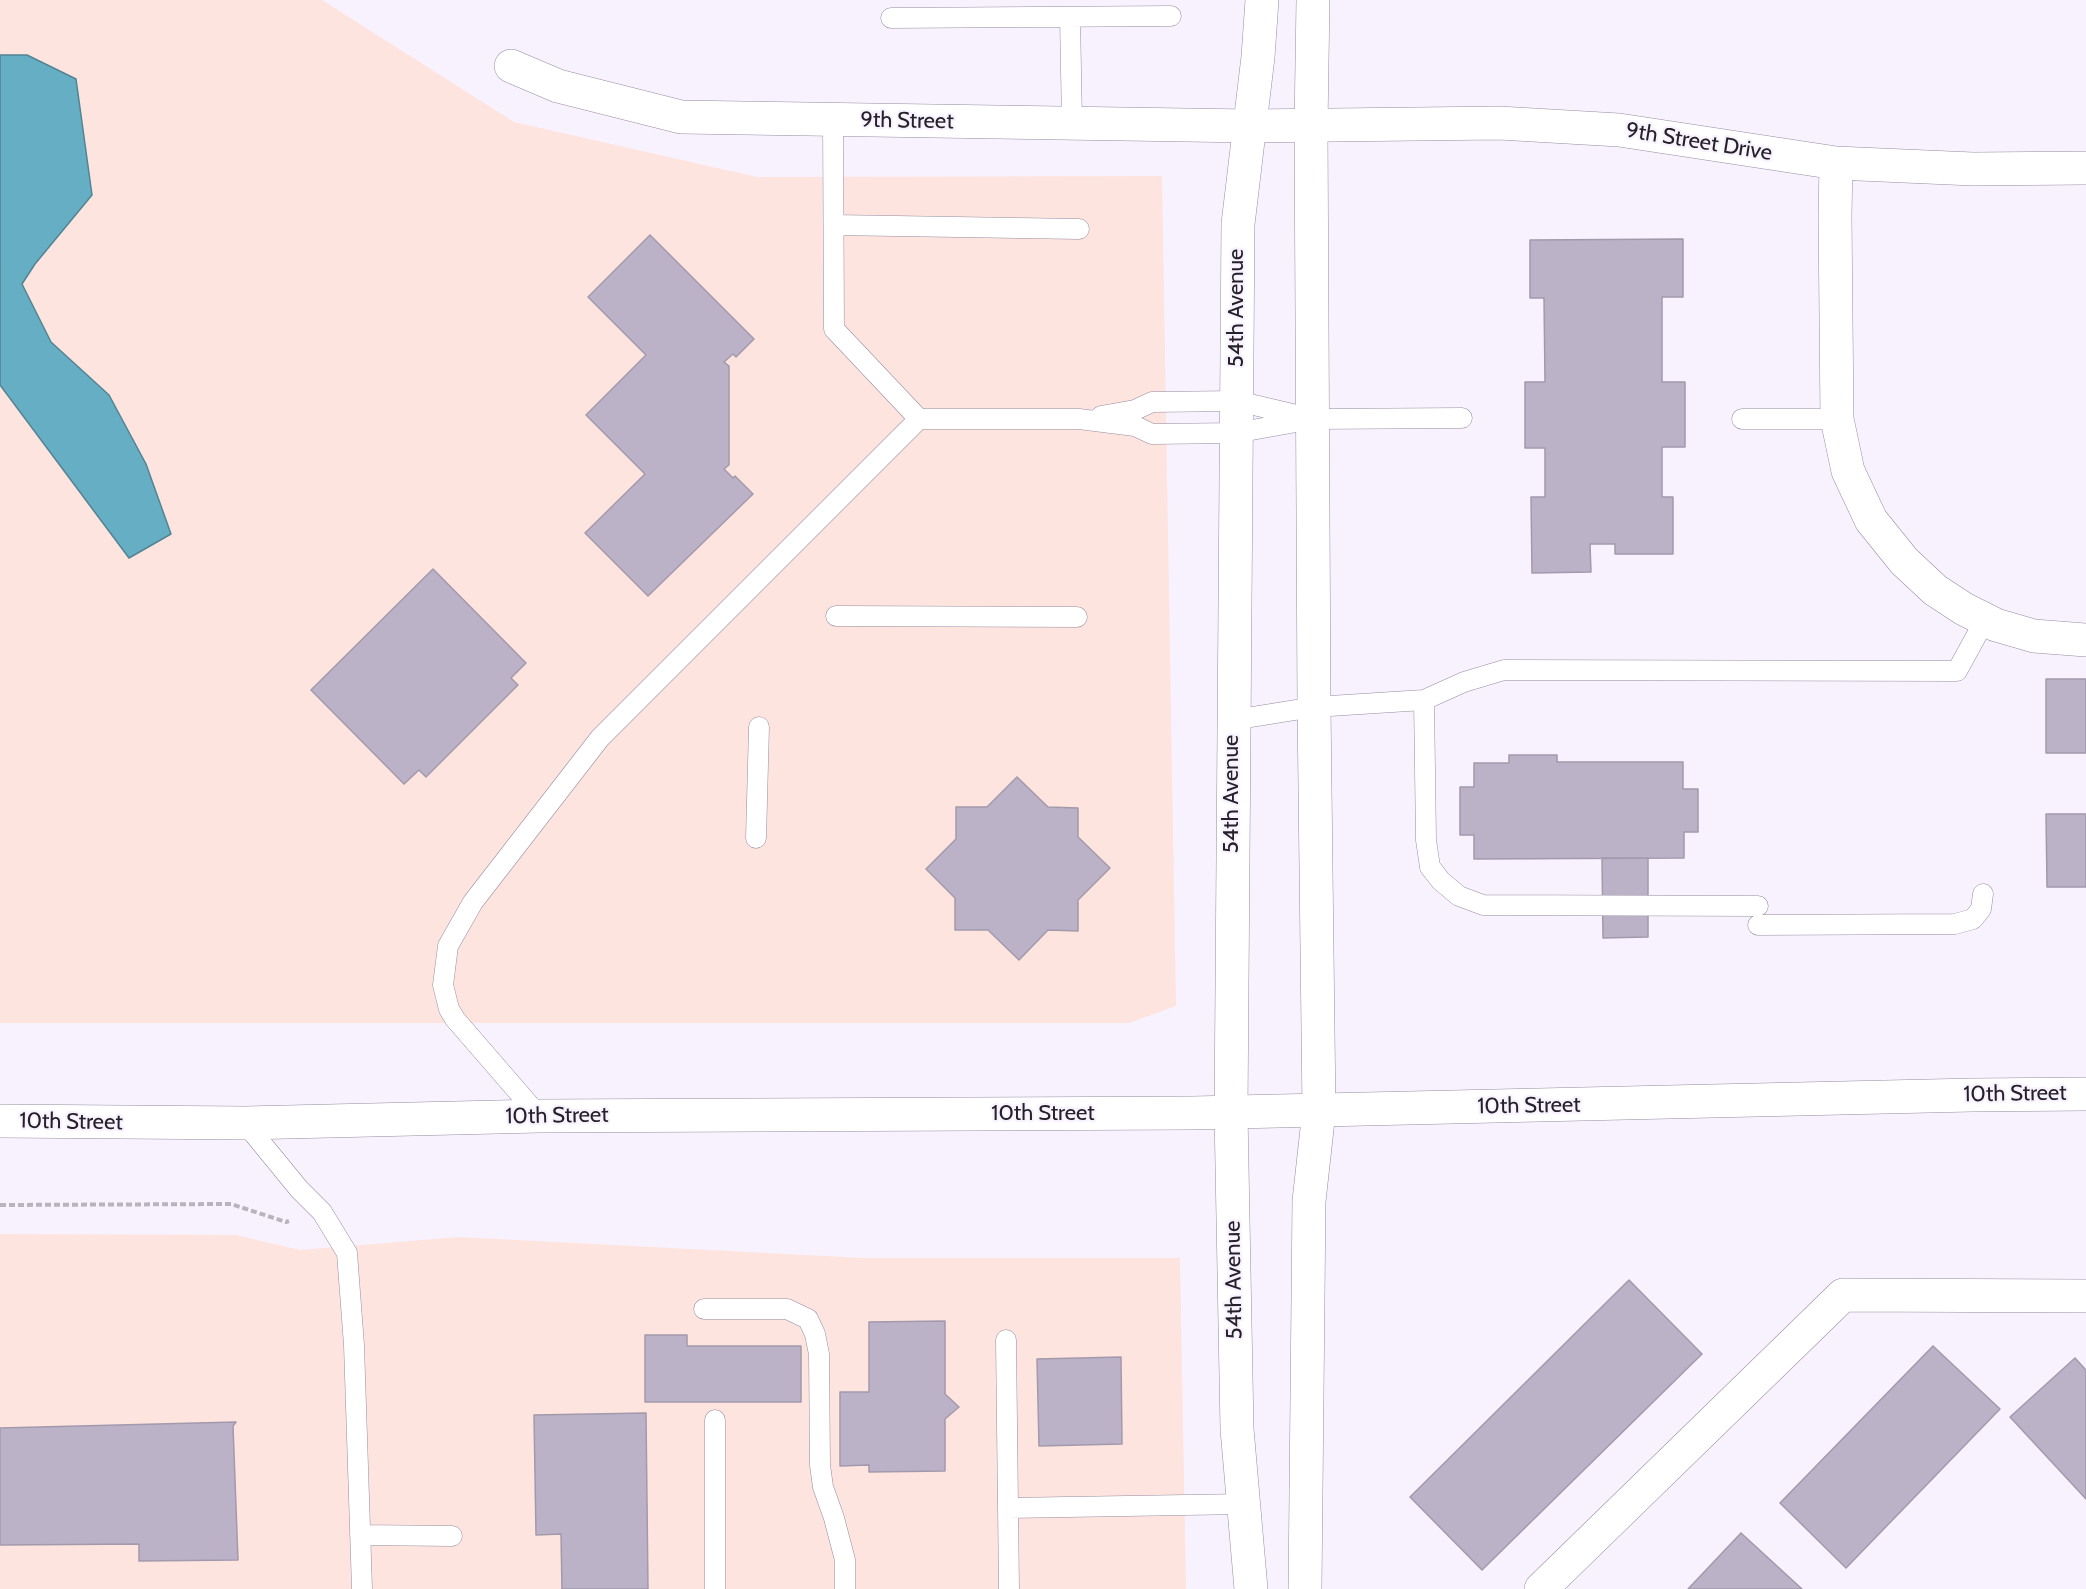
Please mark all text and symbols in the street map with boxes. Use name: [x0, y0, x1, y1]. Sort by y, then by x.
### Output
street label: 9th Street: [860, 107, 954, 135]
street label: 9th Street Drive: [1624, 117, 1774, 167]
street label: 54th Avenue: [1224, 249, 1250, 367]
street label: 54th Avenue: [1219, 735, 1245, 853]
street label: 10th Street: [1963, 1080, 2067, 1108]
street label: 10th Street: [1477, 1092, 1581, 1120]
street label: 10th Street: [991, 1101, 1095, 1127]
street label: 10th Street: [505, 1102, 609, 1130]
street label: 10th Street: [19, 1108, 123, 1136]
street label: 54th Avenue: [1220, 1220, 1248, 1340]

